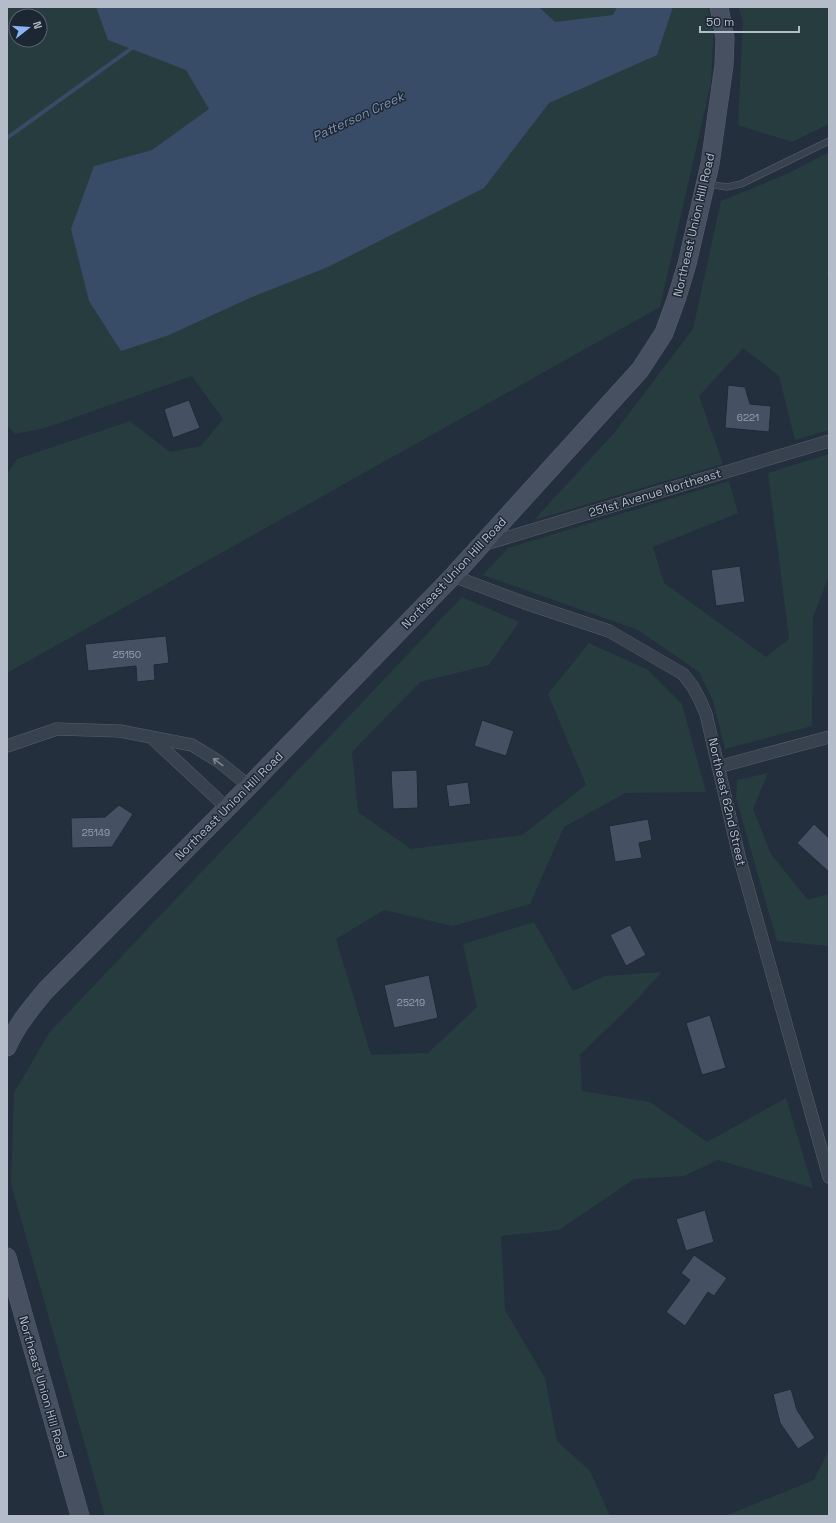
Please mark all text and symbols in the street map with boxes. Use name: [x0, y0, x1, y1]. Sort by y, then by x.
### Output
north arrow: [8, 8, 48, 48]
scale bar: [700, 8, 799, 34]
text: 50 m: [706, 14, 734, 30]
text: N: [30, 20, 45, 31]
water label: Patterson Creek: [310, 87, 409, 145]
street label: Northeast Union Hill Road: [670, 152, 718, 298]
house number: 6221: [737, 411, 759, 424]
street label: 251st Avenue Northeast: [587, 465, 723, 521]
street label: Northeast Union Hill Road: [398, 514, 510, 632]
house number: 25150: [113, 648, 141, 661]
street label: Northeast 62nd Street: [704, 736, 750, 868]
street label: Northeast Union Hill Road: [171, 748, 287, 864]
one-way arrow: [213, 758, 224, 766]
house number: 25149: [82, 826, 110, 839]
house number: 25219: [397, 996, 425, 1009]
street label: Northeast Union Hill Road: [15, 1314, 71, 1460]

